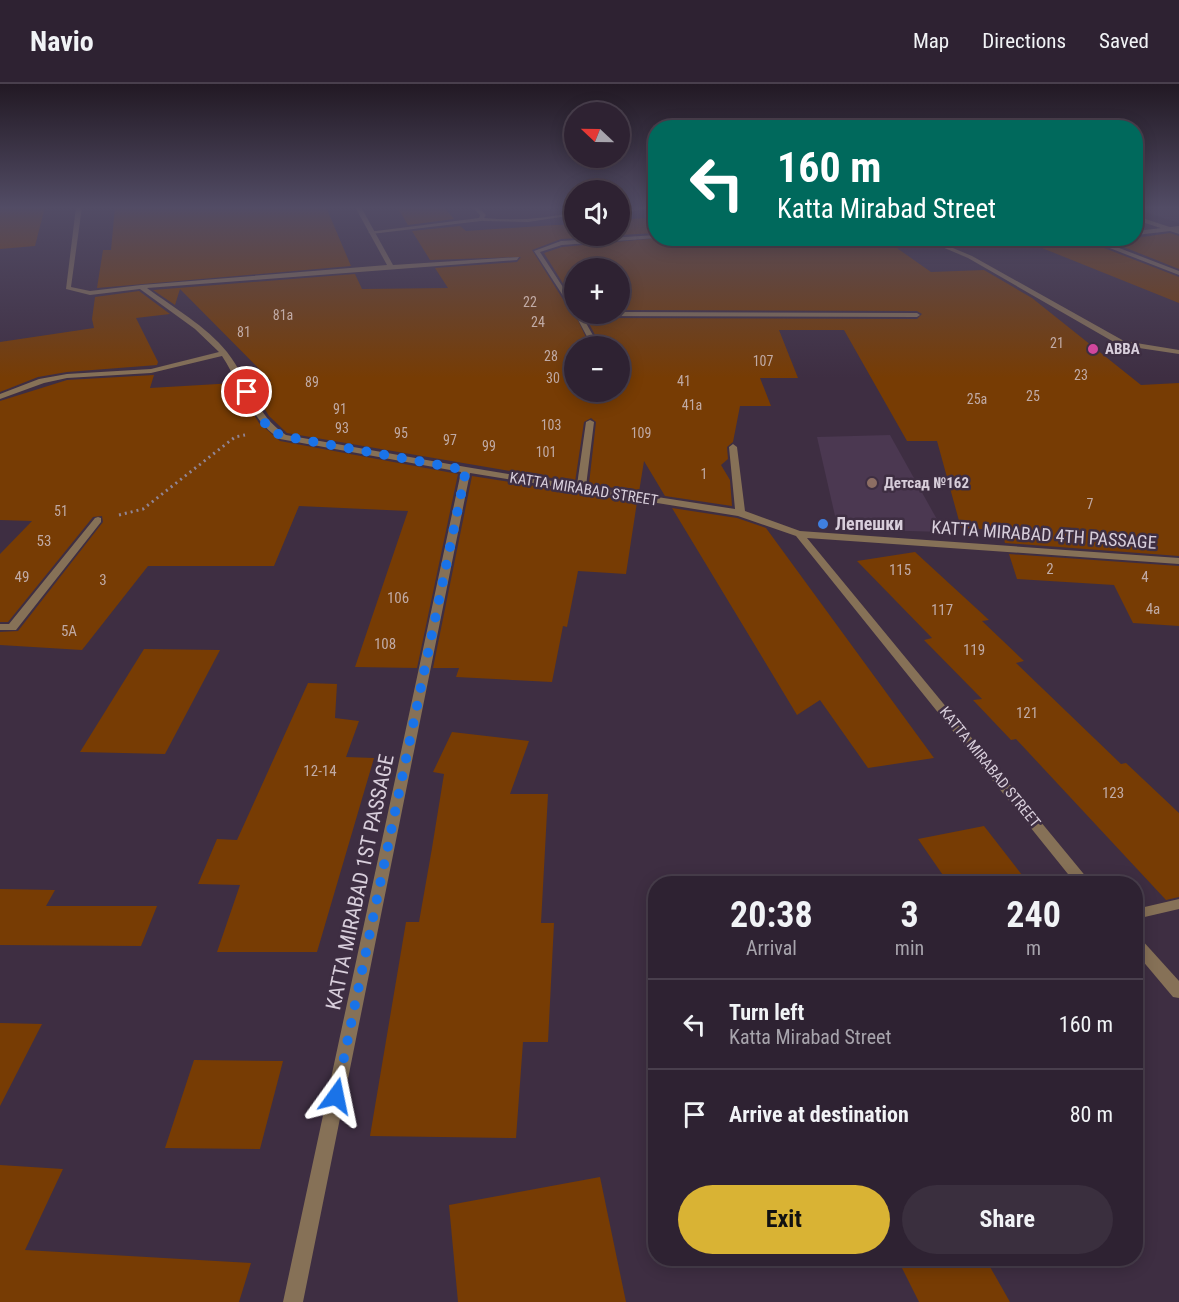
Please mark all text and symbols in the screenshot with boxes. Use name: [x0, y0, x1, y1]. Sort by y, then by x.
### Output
text: Navio: [30, 25, 94, 58]
text: Map: [913, 29, 949, 53]
text: Directions: [982, 29, 1066, 53]
text: Saved: [1099, 29, 1149, 53]
north arrow: [564, 102, 630, 168]
map controls: [564, 102, 630, 402]
text: 160 m: [777, 143, 882, 192]
icon: left: [678, 144, 756, 222]
button: sound: [564, 180, 630, 246]
text: Katta Mirabad Street: [777, 193, 996, 225]
button: +: [564, 258, 630, 324]
house number: 22: [523, 294, 537, 310]
house number: 81a: [273, 307, 293, 323]
house number: 24: [531, 314, 545, 330]
house number: 81: [237, 324, 251, 340]
house number: 21: [1050, 335, 1064, 351]
button: −: [564, 336, 630, 402]
place label: ABBA: [1105, 340, 1140, 358]
marker: ABBA: [1086, 342, 1100, 356]
house number: 28: [544, 348, 558, 364]
house number: 107: [753, 353, 773, 369]
pin: [221, 366, 272, 417]
house number: 23: [1074, 367, 1088, 383]
house number: 30: [546, 370, 560, 386]
house number: 41: [677, 373, 691, 389]
house number: 89: [305, 374, 319, 390]
icon: arrive: [230, 375, 263, 408]
house number: 25: [1026, 388, 1040, 404]
house number: 25a: [967, 391, 987, 407]
house number: 41a: [682, 397, 702, 413]
house number: 91: [333, 401, 347, 417]
house number: 103: [541, 417, 561, 433]
house number: 93: [335, 420, 349, 436]
house number: 95: [394, 425, 408, 441]
house number: 109: [631, 425, 651, 441]
house number: 97: [443, 432, 457, 448]
house number: 99: [482, 438, 496, 454]
house number: 101: [536, 444, 556, 460]
house number: 1: [701, 466, 707, 482]
street label: KATTA MIRABAD STREET: [508, 468, 660, 510]
place label: Детсад №162: [884, 474, 969, 492]
marker: Детсад №162: [865, 476, 879, 490]
house number: 7: [1087, 496, 1094, 512]
house number: 51: [54, 503, 68, 519]
place label: Лепешки: [835, 513, 903, 534]
street label: KATTA MIRABAD 4TH PASSAGE: [931, 516, 1157, 553]
marker: Лепешки: [816, 517, 830, 531]
house number: 53: [37, 532, 51, 550]
house number: 2: [1046, 560, 1054, 578]
house number: 115: [889, 561, 911, 579]
house number: 49: [15, 568, 29, 586]
house number: 4: [1141, 568, 1149, 586]
house number: 3: [99, 571, 107, 589]
house number: 106: [387, 589, 409, 607]
house number: 4a: [1146, 600, 1160, 618]
house number: 117: [931, 601, 953, 619]
house number: 5A: [61, 622, 77, 640]
house number: 108: [374, 635, 396, 653]
house number: 119: [963, 641, 985, 659]
street label: KATTA MIRABAD STREET: [936, 703, 1044, 831]
house number: 121: [1016, 704, 1038, 722]
street label: KATTA MIRABAD 1ST PASSAGE: [321, 752, 399, 1012]
house number: 12-14: [303, 762, 337, 780]
house number: 123: [1102, 784, 1124, 802]
text: 20:38: [730, 894, 813, 936]
text: 3: [900, 894, 919, 936]
text: 240: [1006, 894, 1061, 936]
text: Arrival: [746, 936, 797, 960]
text: min: [895, 936, 924, 960]
text: m: [1026, 936, 1041, 960]
text: Turn left: [729, 1000, 804, 1025]
icon: left: [678, 1008, 711, 1041]
text: 160 m: [1059, 1012, 1113, 1037]
text: Katta Mirabad Street: [729, 1025, 891, 1049]
position arrow: [304, 1064, 368, 1128]
icon: arrive: [678, 1098, 711, 1131]
text: Arrive at destination: [729, 1102, 909, 1127]
text: 80 m: [1070, 1102, 1113, 1127]
button: Exit: [678, 1185, 890, 1254]
button: Share: [902, 1185, 1113, 1254]

